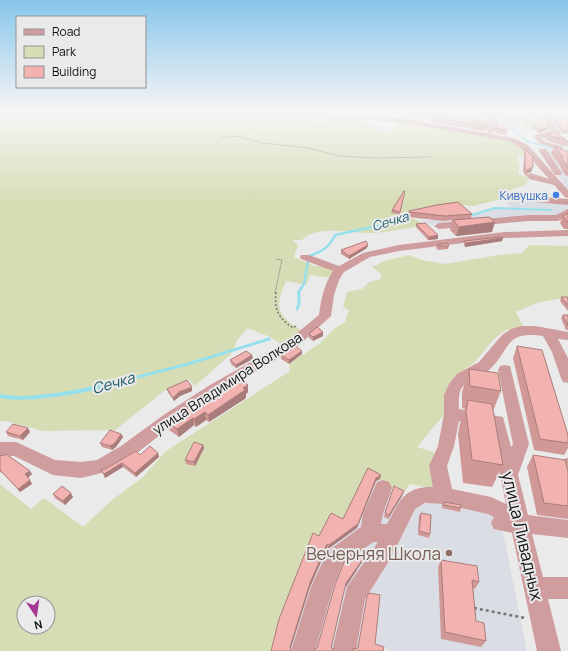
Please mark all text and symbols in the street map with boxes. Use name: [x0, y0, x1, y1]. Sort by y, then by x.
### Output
legend: [16, 16, 146, 88]
text: Road: [52, 23, 80, 40]
text: Park: [52, 43, 77, 60]
text: Building: [52, 63, 96, 80]
place label: Кивушка: [500, 187, 548, 204]
marker: Кивушка: [551, 190, 561, 200]
water label: Сечка: [369, 207, 411, 235]
street label: улица Владимира Волкова: [148, 327, 306, 439]
water label: Сечка: [89, 367, 137, 399]
street label: улица Ливадных: [497, 469, 549, 603]
place label: Вечерняя Школа: [306, 542, 441, 565]
marker: Вечерняя Школа: [444, 548, 454, 558]
north arrow: [16, 595, 56, 635]
text: N: [33, 617, 44, 633]

